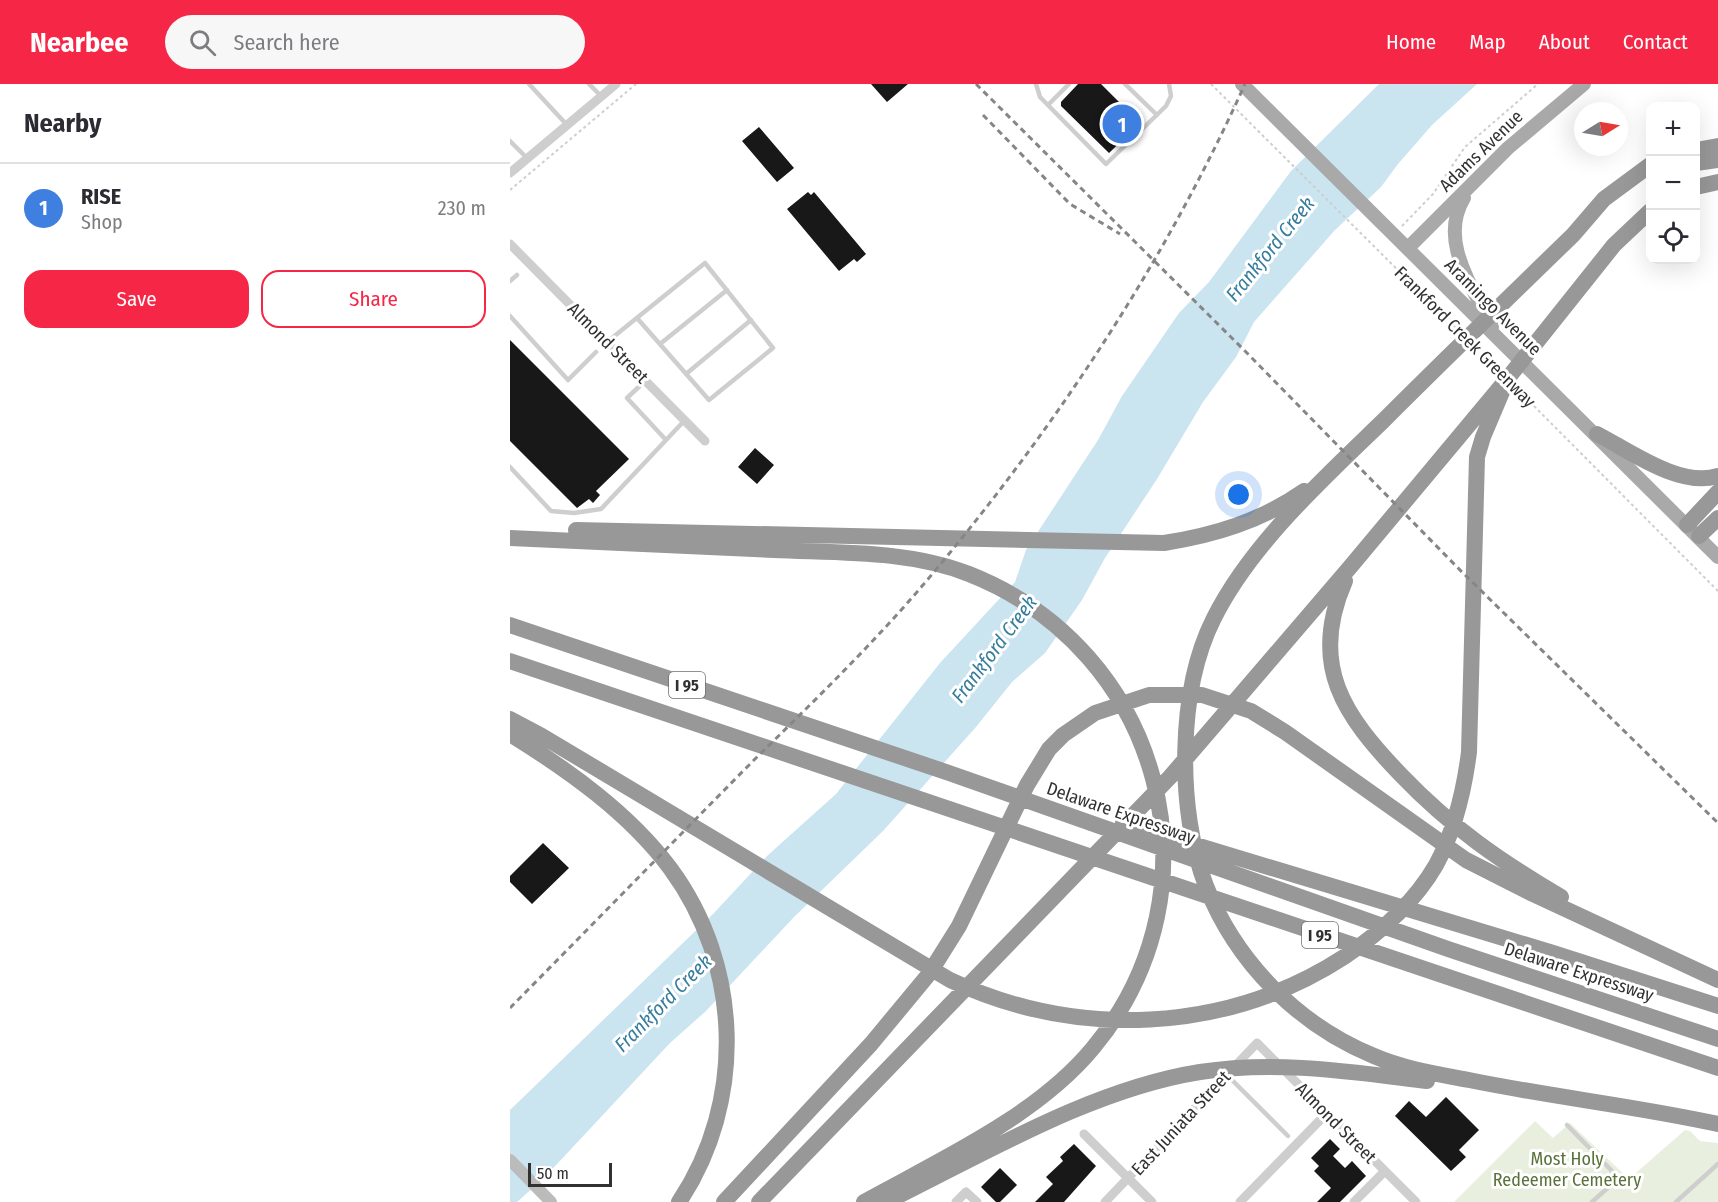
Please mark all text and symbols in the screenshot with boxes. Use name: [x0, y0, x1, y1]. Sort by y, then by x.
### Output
search box: [165, 15, 585, 69]
text: Nearbee: [30, 26, 129, 59]
icon: search: [186, 26, 219, 59]
text: Search here: [234, 29, 340, 56]
text: Home: [1386, 29, 1436, 55]
text: Map: [1469, 29, 1506, 55]
text: About: [1539, 29, 1590, 55]
text: Contact: [1623, 29, 1688, 55]
pin: 1: [1102, 102, 1142, 147]
north arrow: [1574, 102, 1628, 156]
map controls: [1646, 102, 1700, 264]
button: +: [1646, 102, 1700, 156]
street label: Adams Avenue: [1435, 106, 1527, 196]
text: Nearby: [24, 108, 101, 139]
button: −: [1646, 156, 1700, 210]
text: RISE: [81, 183, 121, 210]
water label: Frankford Creek: [1220, 192, 1320, 306]
text: 1: [39, 196, 48, 220]
text: 230 m: [438, 196, 486, 220]
text: Shop: [81, 210, 123, 234]
button: locate: [1646, 210, 1700, 264]
street label: Aramingo Avenue: [1440, 254, 1546, 360]
street label: Frankford Creek Greenway: [1390, 262, 1540, 412]
button: Save: [24, 270, 249, 328]
button: Share: [261, 270, 486, 328]
street label: Almond Street: [563, 298, 653, 388]
your location: [1224, 480, 1253, 509]
water label: Frankford Creek: [946, 591, 1042, 707]
road number: I 95: [669, 672, 705, 698]
street label: Delaware Expressway: [1044, 777, 1198, 849]
road number: I 95: [1302, 922, 1338, 948]
street label: Delaware Expressway: [1502, 937, 1656, 1007]
water label: Frankford Creek: [609, 949, 717, 1057]
street label: East Juniata Street: [1127, 1066, 1235, 1180]
street label: Almond Street: [1291, 1078, 1381, 1168]
park label: Most Holy Redeemer Cemetery: [1493, 1148, 1641, 1191]
scale bar: [528, 1160, 612, 1188]
text: 50 m: [537, 1164, 569, 1183]

